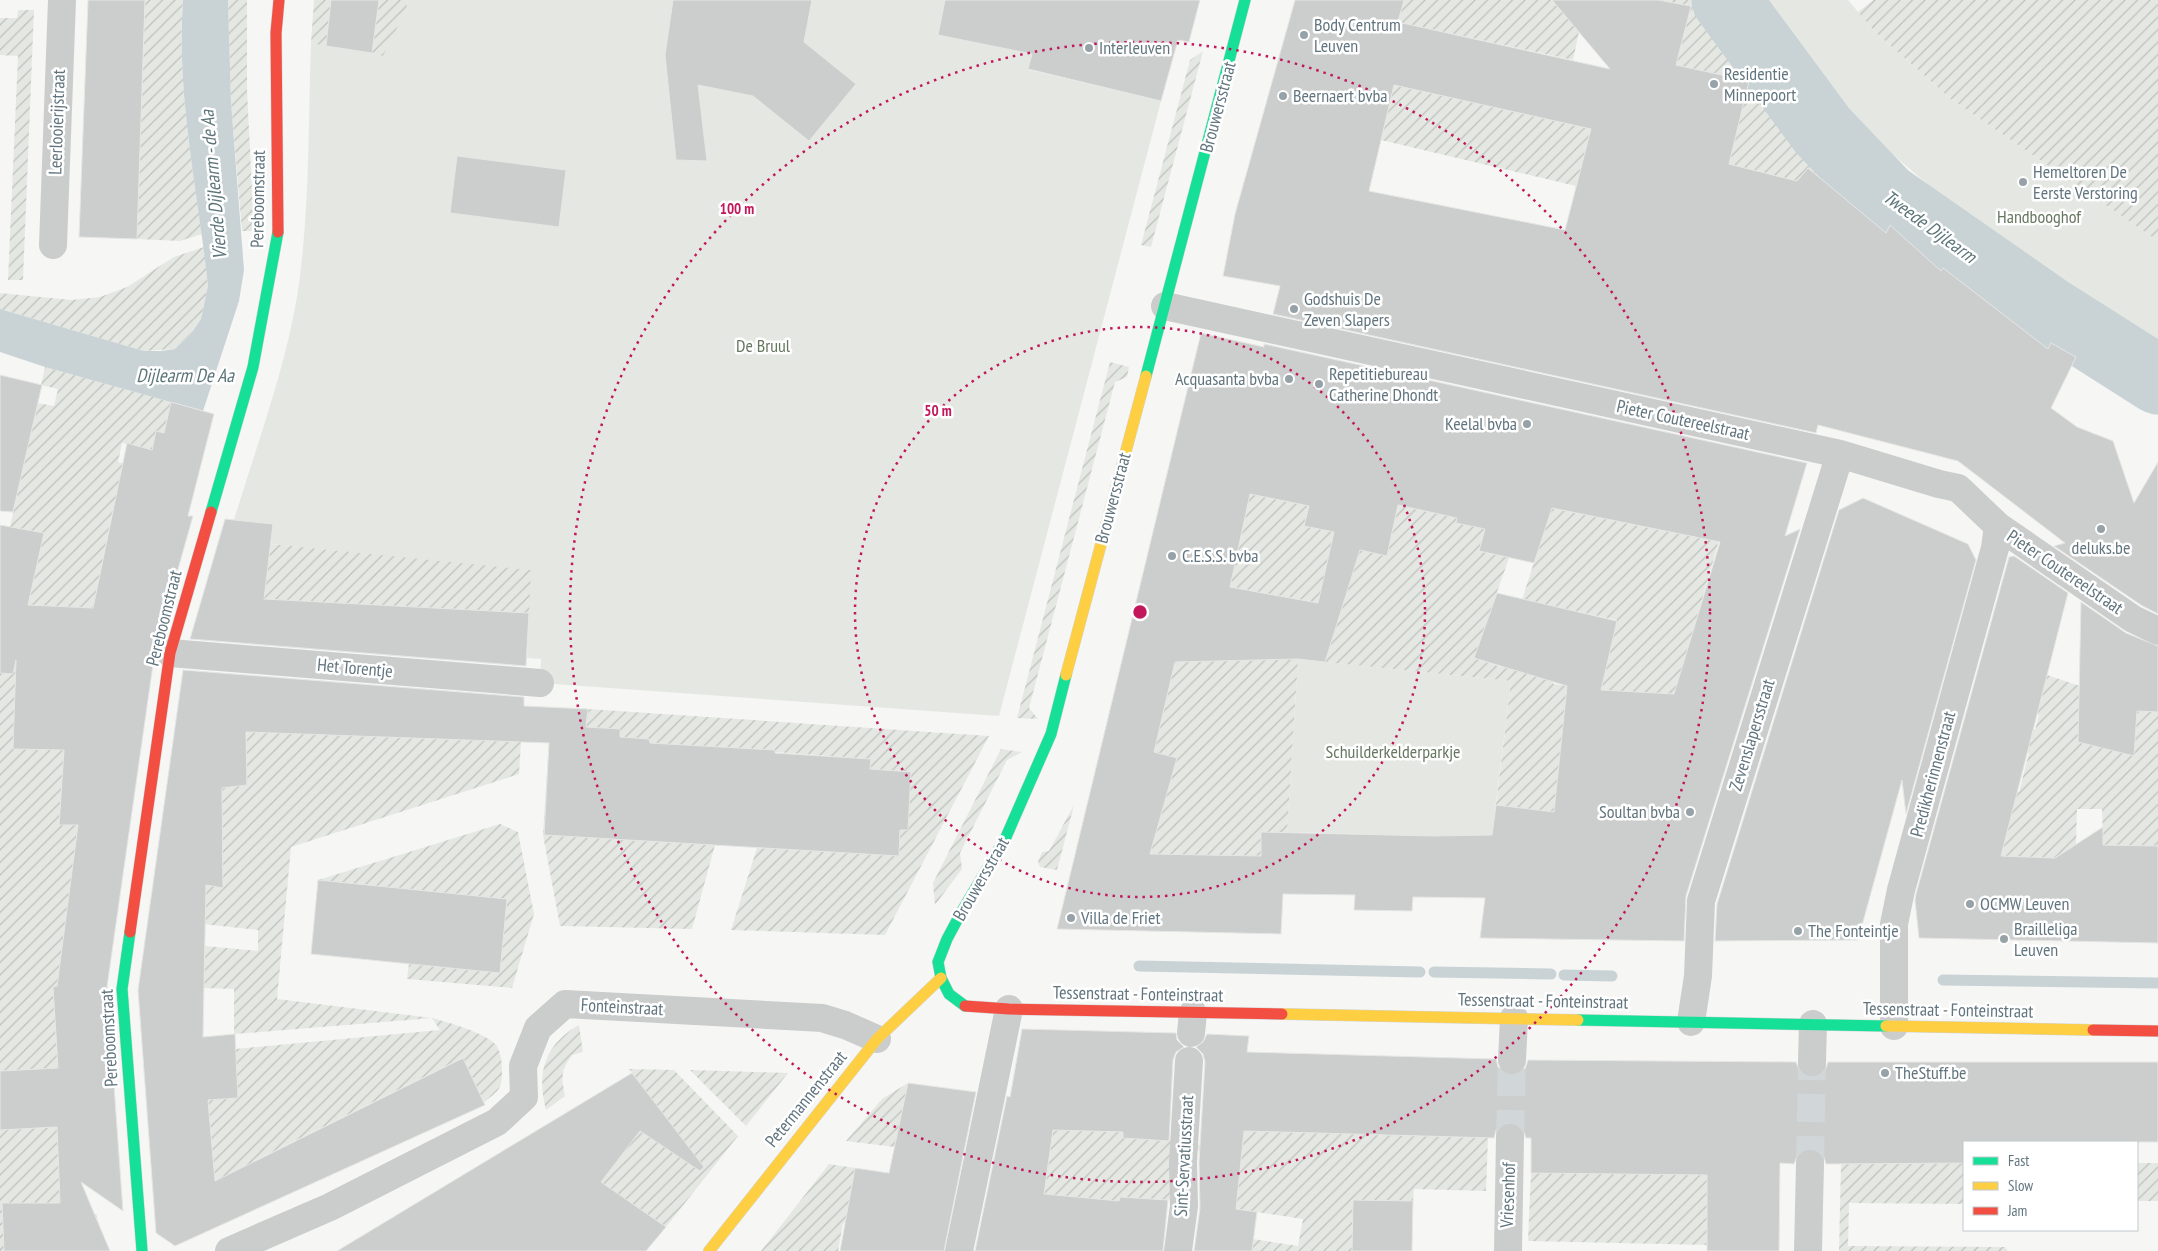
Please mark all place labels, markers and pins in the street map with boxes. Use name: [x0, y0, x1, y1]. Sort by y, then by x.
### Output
place label: Body Centrum Leuven: [1314, 13, 1401, 57]
marker: Body Centrum Leuven: [1298, 29, 1310, 41]
place label: Interleuven: [1099, 36, 1170, 59]
marker: Interleuven: [1083, 42, 1095, 54]
place label: Residentie Minnepoort: [1724, 62, 1796, 106]
marker: Residentie Minnepoort: [1708, 78, 1720, 90]
place label: Beernaert bvba: [1293, 84, 1387, 107]
marker: Beernaert bvba: [1277, 90, 1289, 102]
place label: Hemeltoren De Eerste Verstoring: [2033, 160, 2138, 204]
marker: Hemeltoren De Eerste Verstoring: [2017, 176, 2029, 188]
place label: Godshuis De Zeven Slapers: [1304, 287, 1390, 331]
marker: Godshuis De Zeven Slapers: [1288, 303, 1300, 315]
place label: Repetitiebureau Catherine Dhondt: [1329, 362, 1438, 406]
place label: Acquasanta bvba: [1175, 367, 1279, 390]
marker: Acquasanta bvba: [1283, 373, 1295, 385]
marker: Repetitiebureau Catherine Dhondt: [1313, 378, 1325, 390]
place label: Keelal bvba: [1445, 412, 1517, 435]
marker: Keelal bvba: [1521, 418, 1533, 430]
marker: deluks.be: [2095, 523, 2107, 535]
place label: deluks.be: [2072, 536, 2130, 559]
place label: C.E.S.S. bvba: [1182, 544, 1258, 567]
marker: C.E.S.S. bvba: [1166, 550, 1178, 562]
centre of rings: [1131, 603, 1149, 621]
place label: Soultan bvba: [1599, 800, 1680, 823]
marker: Soultan bvba: [1684, 806, 1696, 818]
place label: OCMW Leuven: [1980, 892, 2069, 915]
marker: OCMW Leuven: [1964, 898, 1976, 910]
place label: Villa de Friet: [1080, 906, 1160, 929]
marker: Villa de Friet: [1065, 912, 1077, 924]
place label: Brailleliga Leuven: [2014, 917, 2077, 961]
place label: The Fonteintje: [1808, 919, 1899, 942]
marker: The Fonteintje: [1792, 925, 1804, 937]
marker: Brailleliga Leuven: [1998, 933, 2010, 945]
place label: TheStuff.be: [1895, 1061, 1966, 1084]
marker: TheStuff.be: [1879, 1067, 1891, 1079]

